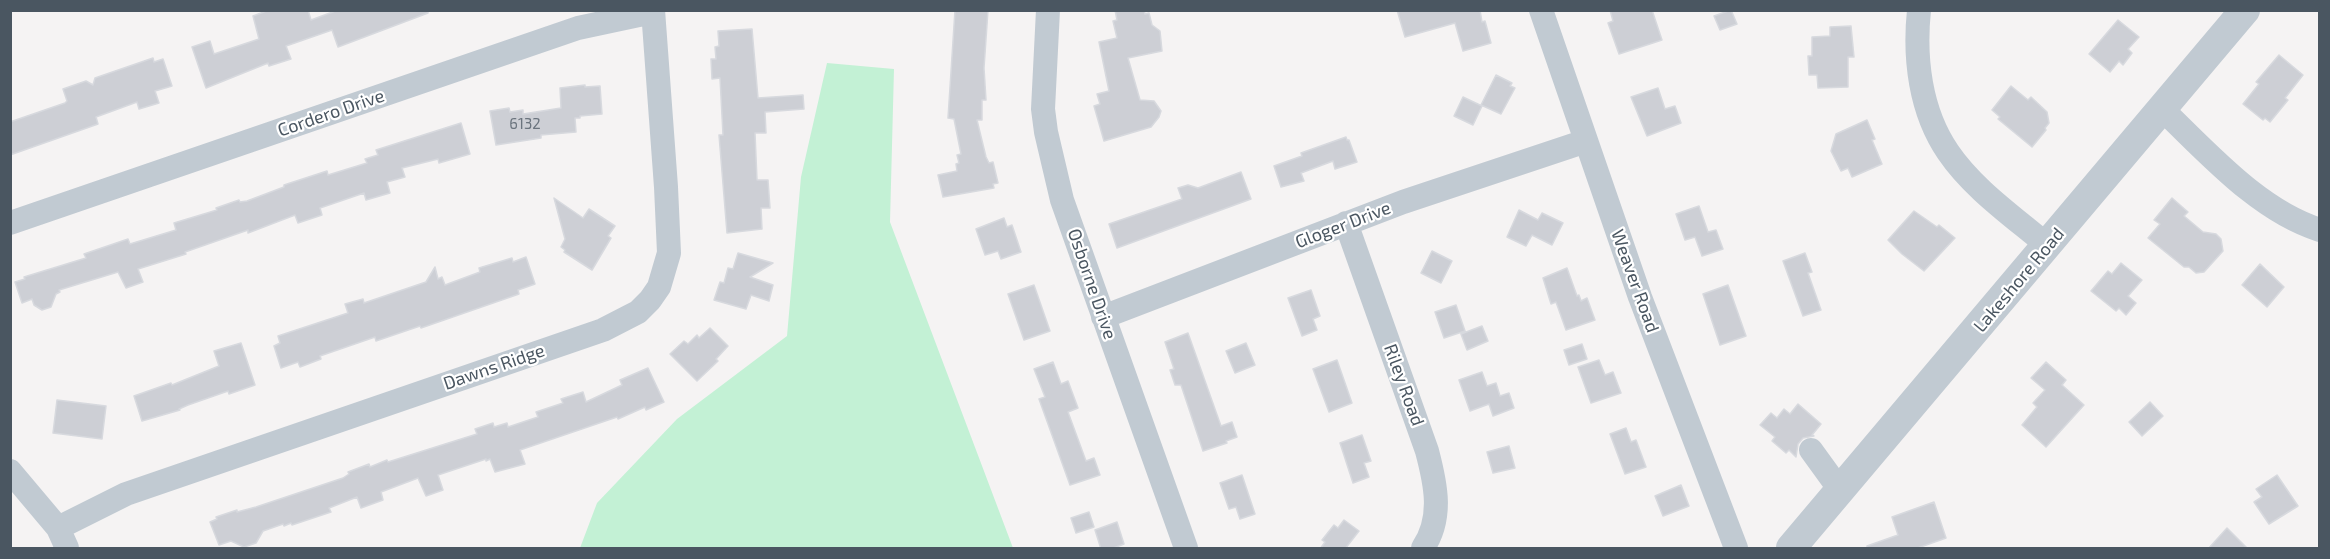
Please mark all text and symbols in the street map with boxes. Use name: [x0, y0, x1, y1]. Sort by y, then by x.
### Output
street label: Cordero Drive: [275, 85, 387, 141]
house number: 6132: [509, 115, 541, 133]
street label: Gloger Drive: [1292, 197, 1394, 253]
street label: Lakeshore Road: [1969, 223, 2069, 337]
street label: Osborne Drive: [1063, 226, 1121, 342]
street label: Weaver Road: [1606, 227, 1664, 335]
street label: Dawns Ridge: [440, 340, 548, 394]
street label: Riley Road: [1379, 341, 1429, 429]

